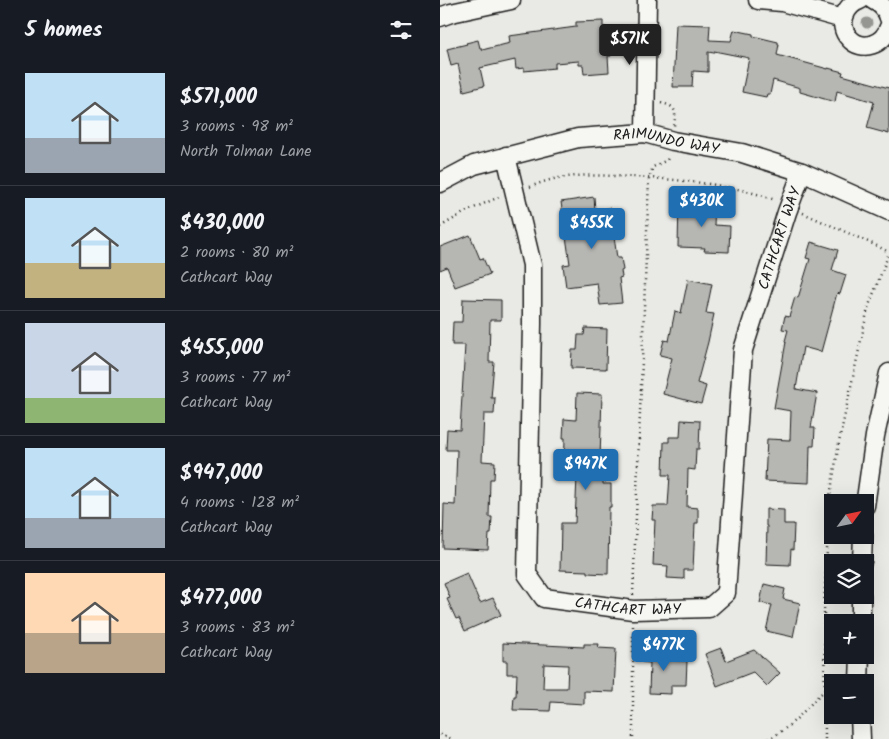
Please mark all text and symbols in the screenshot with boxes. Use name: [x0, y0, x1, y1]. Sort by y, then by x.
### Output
text: 5 homes: [25, 14, 102, 47]
icon: filters: [387, 16, 415, 44]
pin: $571K: [595, 23, 665, 66]
text: $571K: [610, 27, 650, 52]
text: $571,000: [180, 81, 257, 114]
icon: home: [65, 93, 125, 153]
text: 3 rooms · 98 m²: [180, 114, 293, 139]
street label: RAIMUNDO WAY: [612, 122, 722, 162]
text: North Tolman Lane: [180, 139, 311, 164]
street label: CATHCART WAY: [752, 183, 809, 293]
pin: $430K: [667, 186, 737, 228]
text: $430K: [680, 189, 724, 214]
text: $430,000: [180, 207, 264, 240]
pin: $455K: [557, 208, 627, 250]
text: $455K: [570, 211, 614, 236]
icon: home: [65, 218, 125, 278]
text: 2 rooms · 80 m²: [180, 240, 293, 265]
text: Cathcart Way: [180, 265, 272, 290]
text: $455,000: [180, 332, 263, 365]
icon: home: [65, 343, 125, 403]
text: 3 rooms · 77 m²: [180, 365, 290, 390]
text: Cathcart Way: [180, 390, 272, 415]
pin: $947K: [551, 448, 621, 491]
text: $947K: [564, 452, 608, 477]
text: $947,000: [180, 457, 262, 490]
icon: home: [65, 468, 125, 528]
text: 4 rooms · 128 m²: [180, 490, 299, 515]
north arrow: [824, 494, 874, 544]
map controls: [824, 494, 874, 724]
text: Cathcart Way: [180, 515, 272, 540]
button: layers: [824, 554, 874, 604]
text: $477,000: [180, 582, 262, 615]
street label: CATHCART WAY: [573, 591, 683, 623]
icon: home: [65, 593, 125, 653]
button: +: [824, 614, 874, 664]
text: 3 rooms · 83 m²: [180, 615, 294, 640]
pin: $477K: [629, 630, 699, 672]
text: $477K: [643, 633, 685, 658]
text: Cathcart Way: [180, 640, 272, 665]
button: −: [824, 674, 874, 724]

